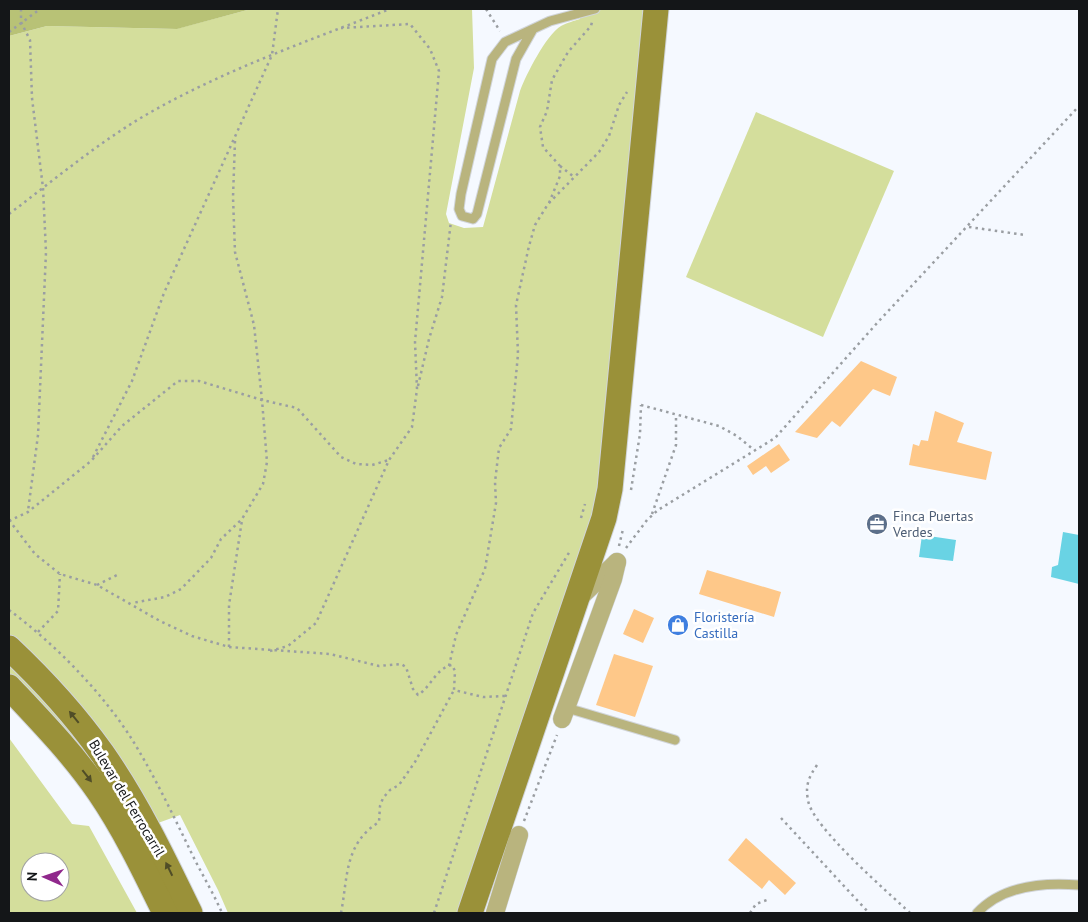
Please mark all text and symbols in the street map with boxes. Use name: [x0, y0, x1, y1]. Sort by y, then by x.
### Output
place label: Finca Puertas Verdes: [892, 507, 974, 541]
office icon: Finca Puertas Verdes: [865, 512, 889, 536]
place label: Floristería Castilla: [694, 608, 754, 642]
shop icon: Floristería Castilla: [666, 613, 690, 637]
one-way arrow: [69, 711, 80, 724]
street label: Bulevar del Ferrocarril: [85, 736, 169, 860]
one-way arrow: [82, 769, 92, 783]
north arrow: [20, 852, 70, 902]
one-way arrow: [165, 862, 173, 877]
text: N: [23, 872, 41, 881]

